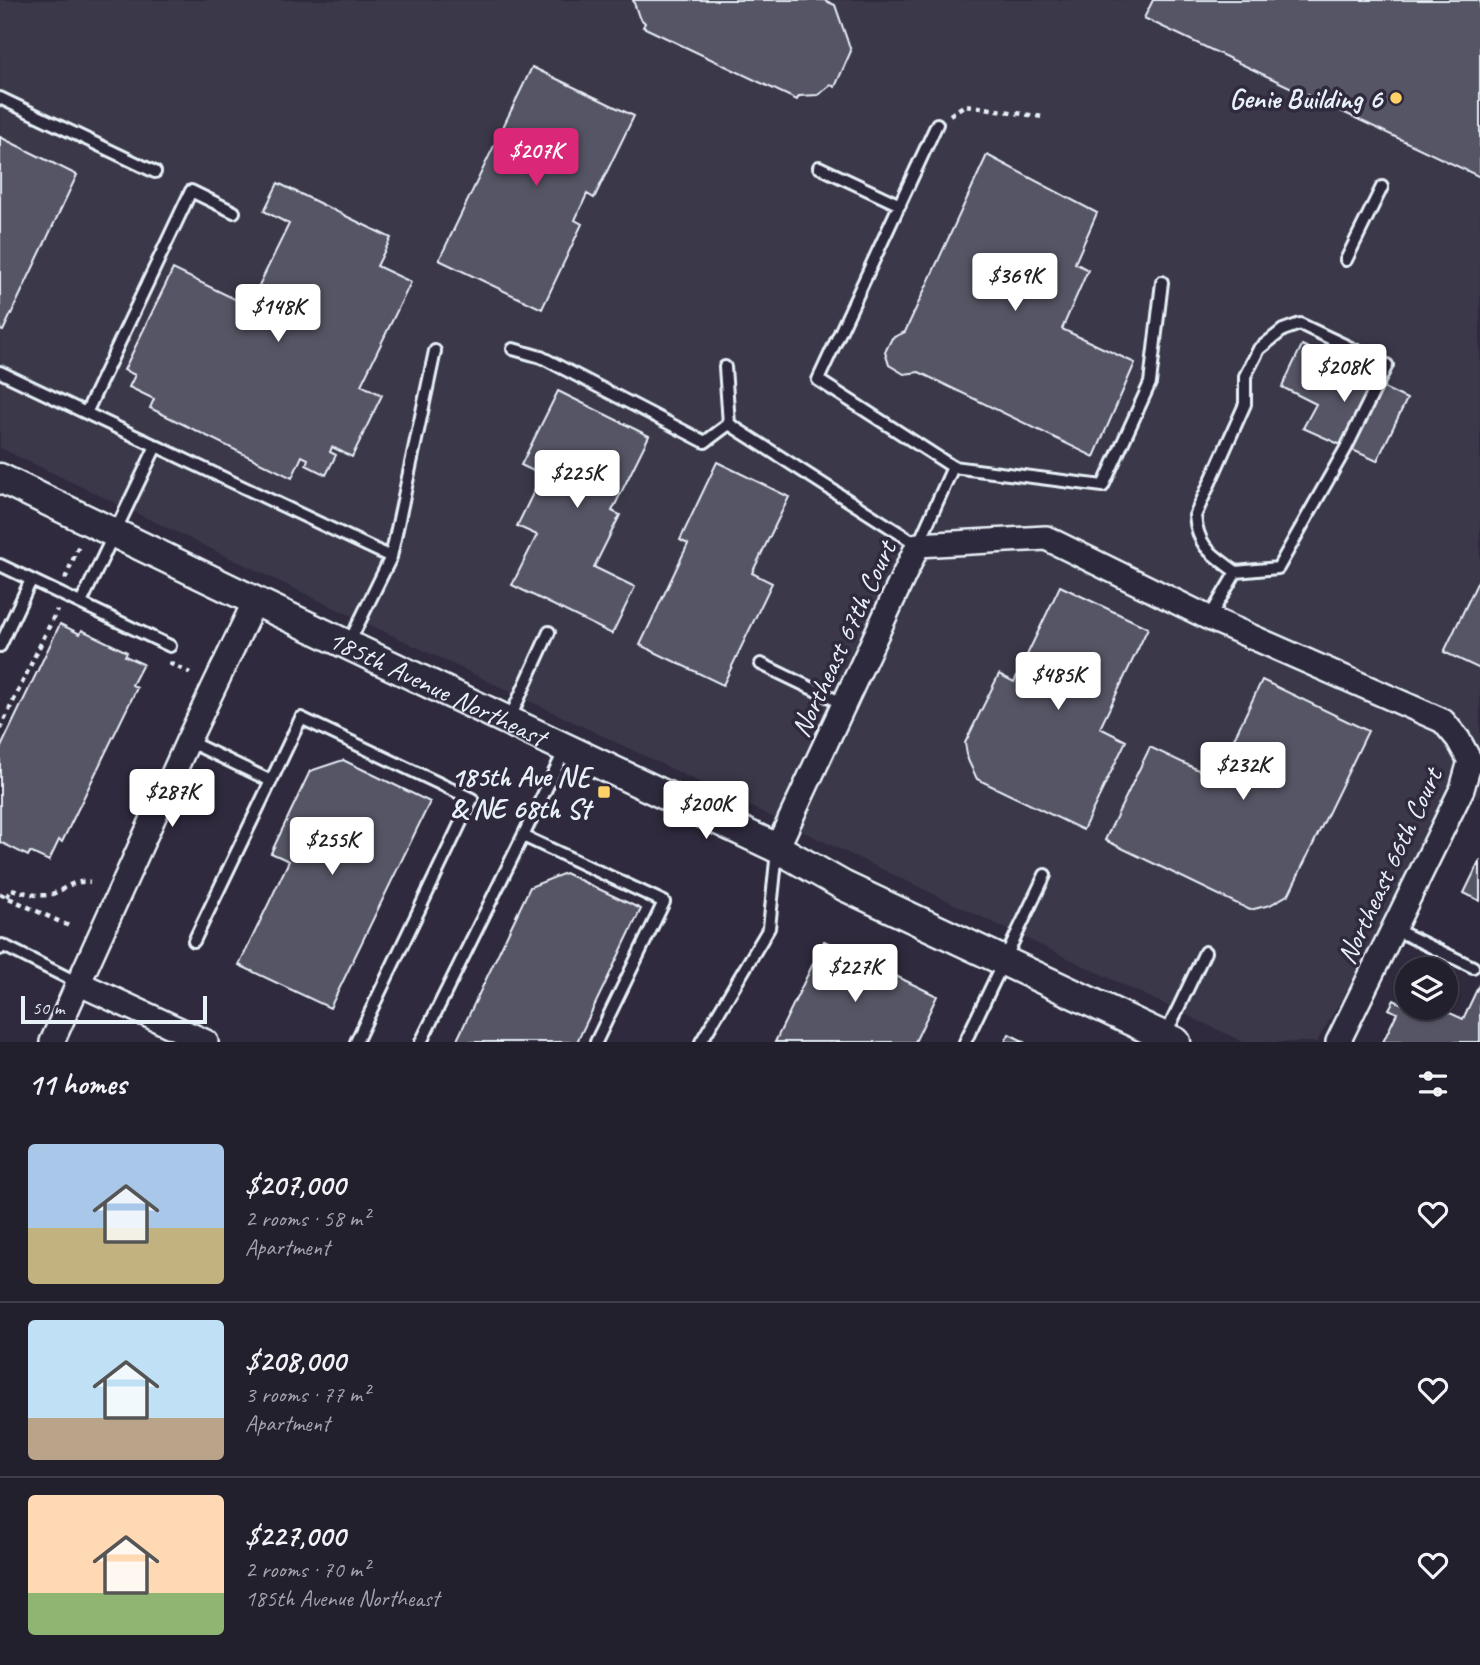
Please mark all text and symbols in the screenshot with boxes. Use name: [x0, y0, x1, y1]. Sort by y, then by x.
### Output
place label: Genie Building 6: [1229, 81, 1384, 116]
marker: Genie Building 6: [1388, 90, 1404, 106]
pin: $207K: [487, 128, 585, 188]
text: $207K: [510, 136, 563, 165]
pin: $369K: [966, 254, 1064, 313]
text: $369K: [988, 261, 1042, 290]
pin: $148K: [229, 284, 327, 344]
text: $148K: [251, 292, 305, 321]
pin: $208K: [1295, 344, 1393, 404]
text: $208K: [1317, 352, 1371, 381]
pin: $225K: [528, 450, 626, 510]
text: $225K: [551, 458, 603, 487]
street label: Northeast 67th Court: [782, 533, 905, 742]
street label: 185th Avenue Northeast: [323, 621, 555, 755]
pin: $485K: [1009, 652, 1107, 712]
text: $485K: [1032, 660, 1084, 689]
pin: $232K: [1194, 742, 1292, 802]
text: $232K: [1216, 750, 1270, 779]
place label: 185th Ave NE & NE 68th St: [450, 759, 595, 826]
street label: Northeast 66th Court: [1328, 760, 1451, 969]
pin: $287K: [123, 770, 221, 829]
text: $287K: [146, 777, 199, 806]
pin: $200K: [657, 782, 755, 841]
marker: 185th Ave NE & NE 68th St: [596, 784, 612, 800]
text: $200K: [679, 789, 733, 818]
pin: $255K: [283, 818, 381, 877]
text: $255K: [306, 825, 358, 854]
pin: $227K: [806, 944, 904, 1004]
text: $227K: [829, 952, 882, 981]
map controls: [1395, 957, 1458, 1020]
button: layers: [1395, 957, 1458, 1020]
scale bar: [21, 993, 206, 1025]
text: 50 m: [32, 996, 64, 1020]
text: 11 homes: [28, 1065, 126, 1103]
icon: filters: [1414, 1065, 1452, 1103]
text: $207,000: [245, 1166, 345, 1204]
icon: home: [84, 1172, 168, 1256]
icon: heart: [1414, 1195, 1452, 1233]
text: 2 rooms · 58 m²: [245, 1204, 369, 1233]
text: Apartment: [245, 1233, 330, 1262]
text: $208,000: [245, 1342, 345, 1380]
icon: home: [84, 1348, 168, 1432]
icon: heart: [1414, 1371, 1452, 1409]
text: 3 rooms · 77 m²: [245, 1380, 369, 1409]
text: Apartment: [245, 1409, 330, 1438]
text: $227,000: [245, 1517, 345, 1555]
icon: home: [84, 1523, 168, 1607]
icon: heart: [1414, 1546, 1452, 1584]
text: 2 rooms · 70 m²: [245, 1555, 369, 1584]
text: 185th Avenue Northeast: [245, 1584, 439, 1613]

